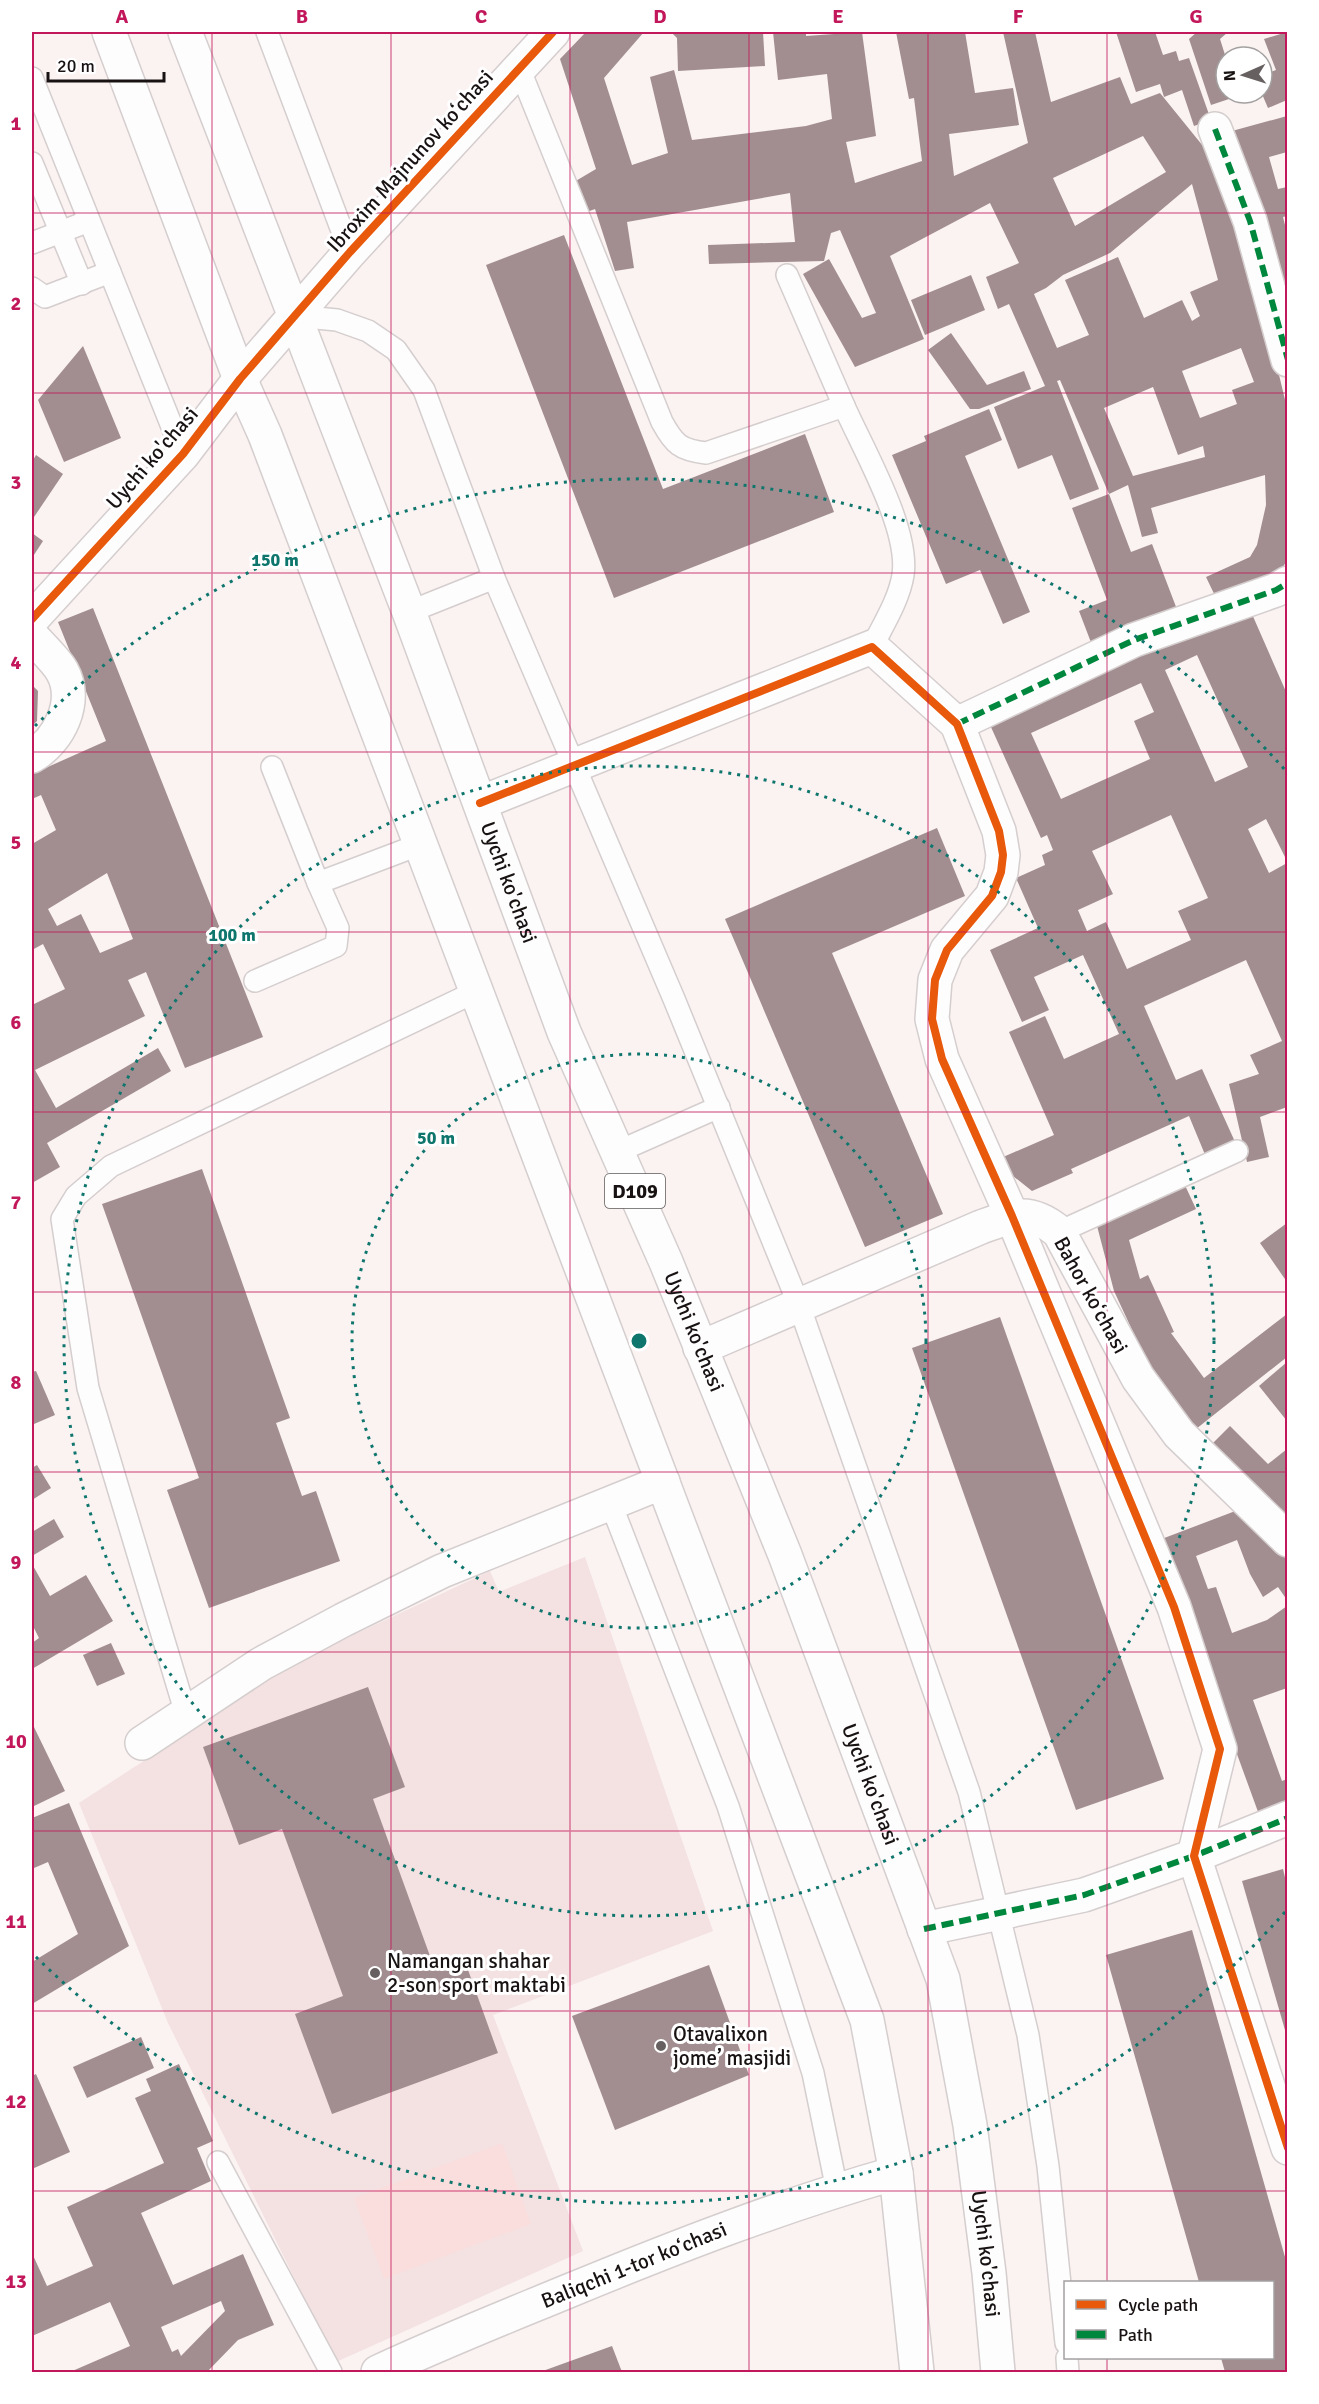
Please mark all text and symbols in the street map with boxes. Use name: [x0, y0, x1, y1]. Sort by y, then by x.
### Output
text: A: [116, 4, 129, 29]
text: B: [296, 4, 308, 29]
text: C: [475, 4, 487, 29]
text: D: [653, 4, 667, 29]
text: E: [832, 4, 844, 29]
text: F: [1013, 4, 1024, 29]
text: G: [1189, 4, 1203, 29]
scale bar: [48, 45, 164, 83]
north arrow: [1214, 45, 1274, 105]
text: 20 m: [57, 55, 95, 77]
street label: Ibroxim Majnunov koʻchasi: [321, 64, 499, 258]
text: N: [1220, 70, 1240, 82]
text: 1: [11, 111, 22, 136]
text: 2: [11, 291, 21, 316]
street label: Uychi ko'chasi: [100, 401, 204, 515]
text: 3: [11, 470, 21, 495]
text: 150 m: [251, 549, 299, 571]
text: 4: [11, 650, 22, 675]
street label: Uychi ko'chasi: [475, 818, 543, 947]
text: 5: [11, 830, 21, 855]
text: 100 m: [208, 924, 256, 946]
text: 6: [11, 1010, 22, 1035]
text: 50 m: [417, 1127, 455, 1149]
road number: D109: [605, 1174, 665, 1208]
text: 7: [11, 1190, 22, 1215]
street label: Bahor koʻchasi: [1048, 1232, 1134, 1358]
street label: Uychi ko'chasi: [658, 1267, 730, 1395]
centre of rings: [629, 1331, 649, 1351]
text: 8: [11, 1370, 22, 1395]
text: 9: [11, 1550, 22, 1575]
street label: Uychi ko'chasi: [836, 1720, 905, 1849]
text: 10: [5, 1729, 27, 1754]
text: 11: [5, 1909, 27, 1934]
place label: Namangan shahar 2-son sport maktabi: [387, 1948, 566, 1998]
marker: Namangan shahar 2-son sport maktabi: [368, 1966, 382, 1980]
place label: Otavalixon jome’ masjidi: [673, 2021, 791, 2071]
marker: Otavalixon jome’ masjidi: [654, 2039, 668, 2053]
text: 12: [5, 2089, 27, 2114]
street label: Uychi ko'chasi: [966, 2189, 1006, 2318]
street label: Baliqchi 1-tor koʻchasi: [537, 2216, 731, 2314]
text: 13: [5, 2269, 27, 2294]
legend: [1064, 2281, 1274, 2359]
text: Cycle path: [1118, 2294, 1198, 2316]
text: Path: [1118, 2324, 1153, 2346]

